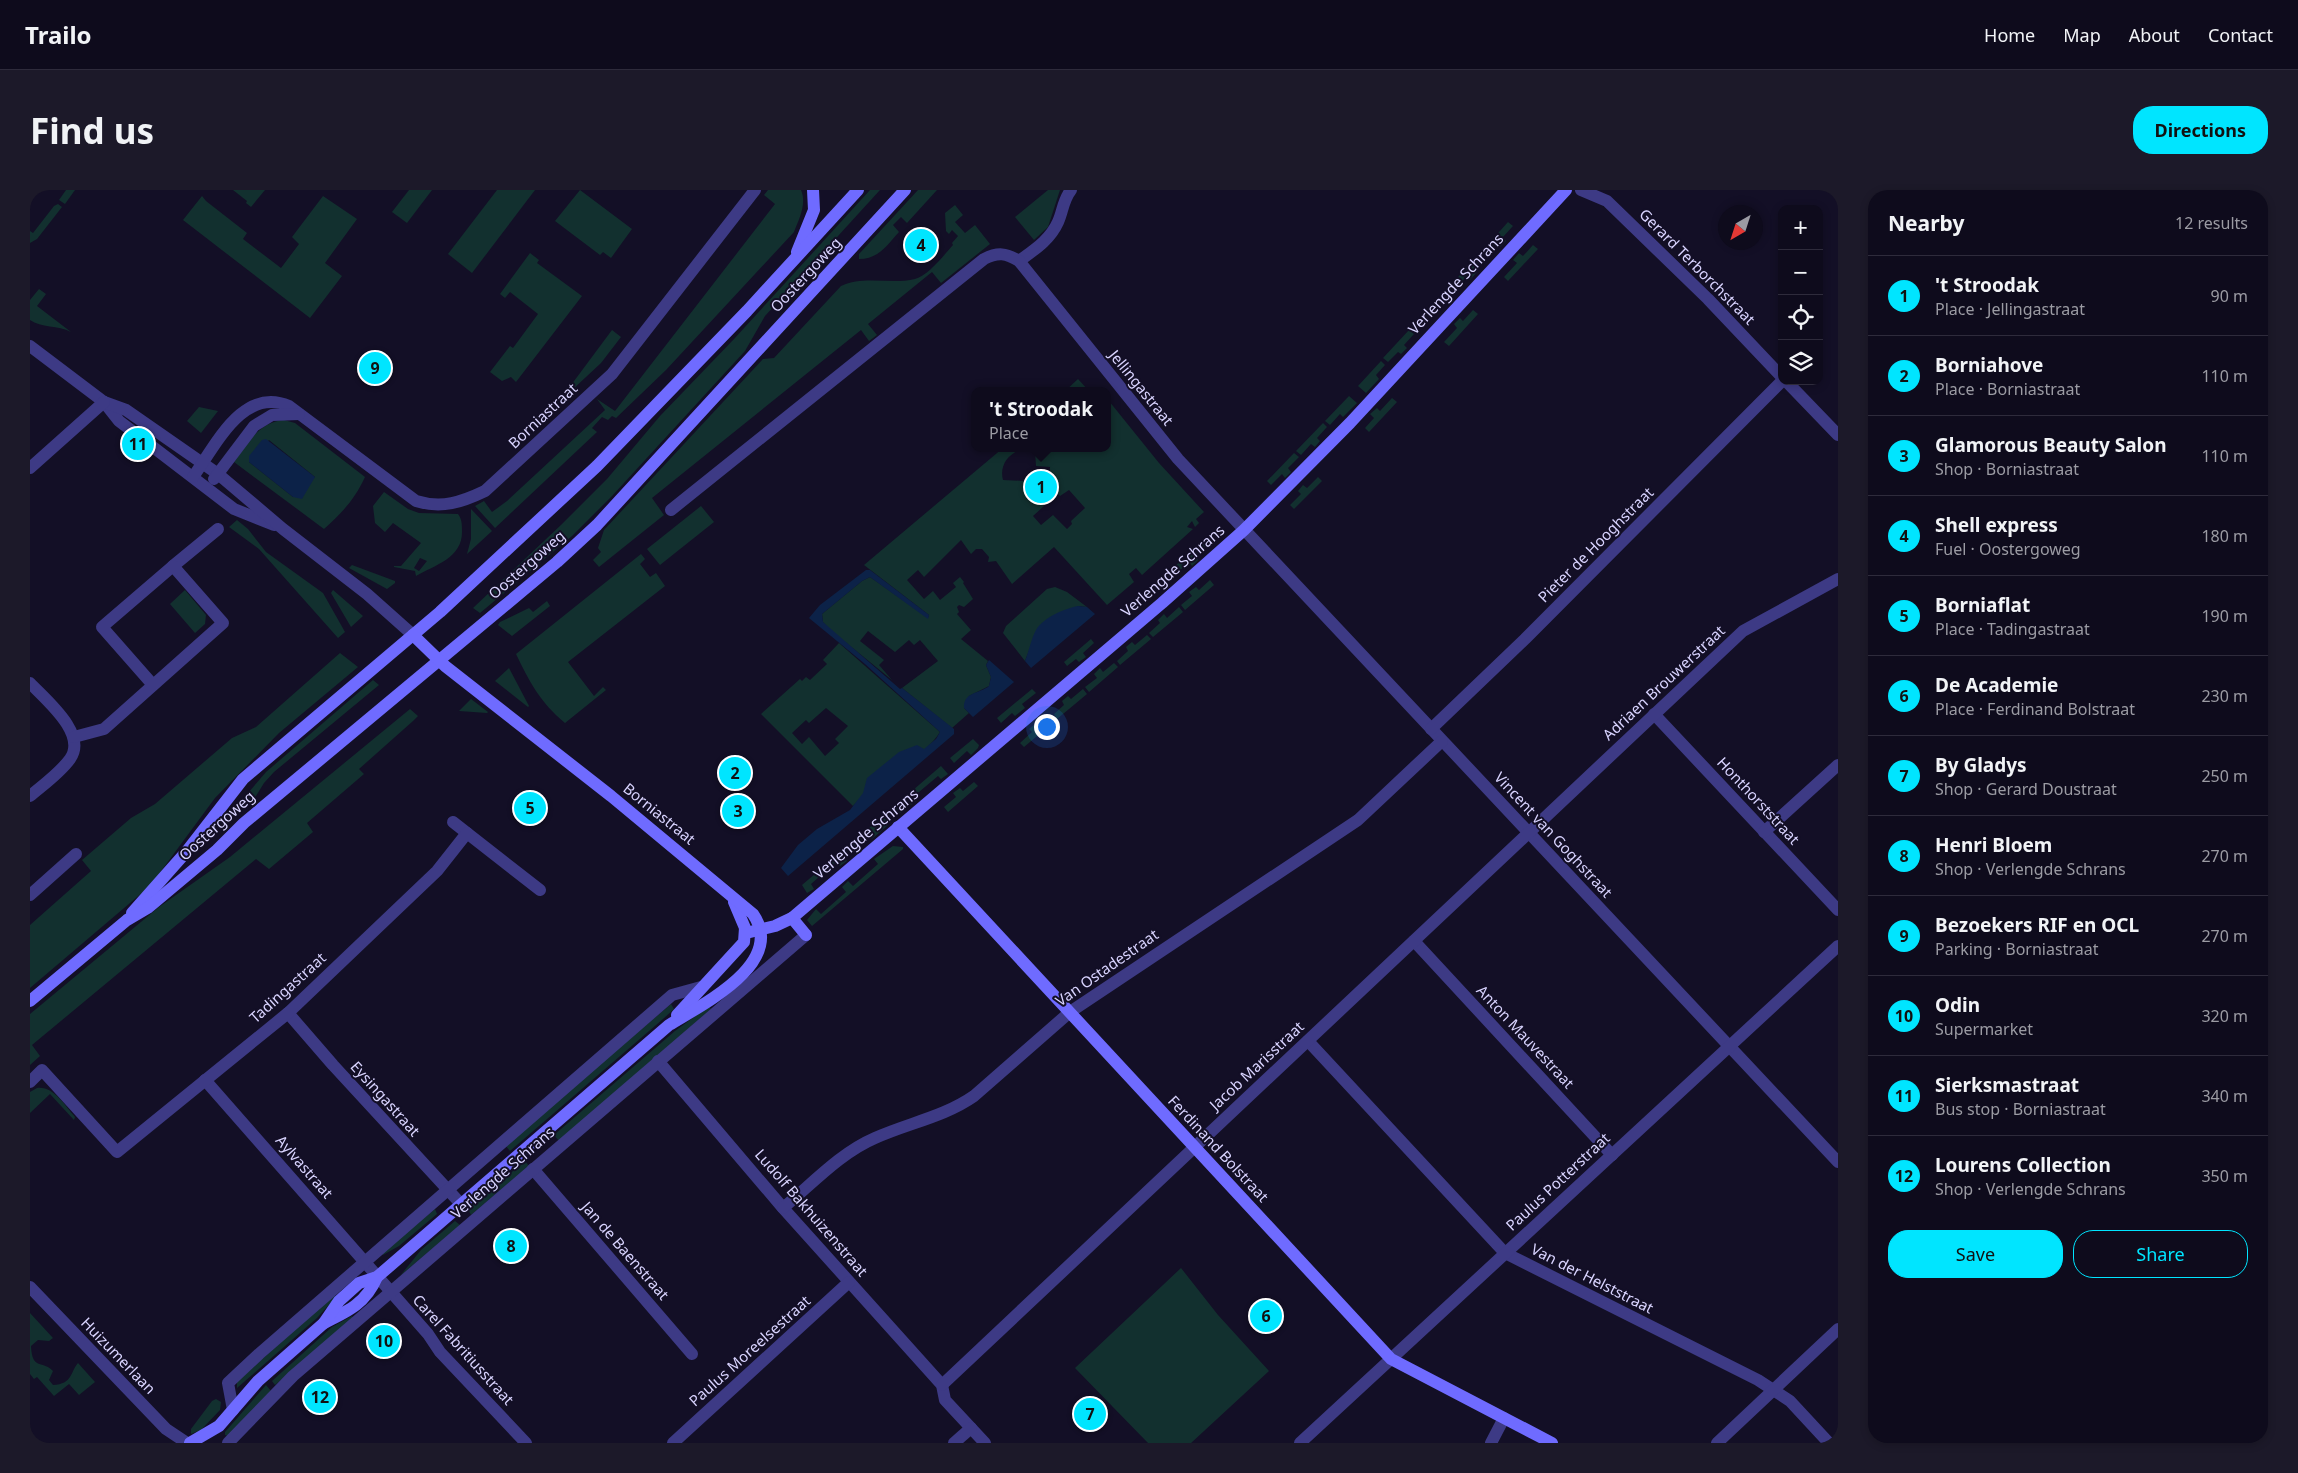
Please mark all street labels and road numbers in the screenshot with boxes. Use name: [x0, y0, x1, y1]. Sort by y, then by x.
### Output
street label: Gerard Terborchstraat: [1635, 204, 1760, 329]
street label: Verlengde Schrans: [1403, 229, 1507, 338]
street label: Oostergoweg: [765, 233, 845, 316]
street label: Jellingastraat: [1104, 344, 1179, 430]
street label: Borniastraat: [504, 378, 581, 452]
street label: Pieter de Hooghstraat: [1533, 482, 1658, 606]
street label: Verlengde Schrans: [1116, 520, 1228, 621]
street label: Oostergoweg: [484, 525, 569, 603]
street label: Adriaen Brouwerstraat: [1598, 620, 1729, 744]
street label: Honthorststraat: [1713, 752, 1805, 849]
street label: Vincent van Goghstraat: [1490, 767, 1618, 902]
street label: Borniastraat: [619, 778, 700, 849]
street label: Verlengde Schrans: [809, 783, 922, 883]
street label: Oostergoweg: [174, 786, 258, 865]
street label: Van Ostadestraat: [1051, 924, 1162, 1010]
street label: Tadingastraat: [245, 947, 330, 1027]
street label: Anton Mauvestraat: [1473, 980, 1579, 1093]
street label: Jacob Marisstraat: [1203, 1016, 1308, 1116]
street label: Eysingastraat: [347, 1056, 425, 1141]
street label: Ferdinand Bolstraat: [1164, 1091, 1274, 1206]
street label: Verlengde Schrans: [446, 1122, 558, 1223]
street label: Paulus Potterstraat: [1501, 1127, 1614, 1235]
street label: Aylvastraat: [272, 1130, 338, 1203]
street label: Ludolf Bakhuizenstraat: [751, 1144, 873, 1281]
street label: Jan de Baenstraat: [576, 1196, 674, 1304]
street label: Van der Helststraat: [1528, 1239, 1658, 1318]
street label: Carel Fabritiusstraat: [409, 1290, 519, 1409]
street label: Paulus Moreelsestraat: [684, 1290, 815, 1410]
street label: Huizumerlaan: [77, 1313, 160, 1398]

